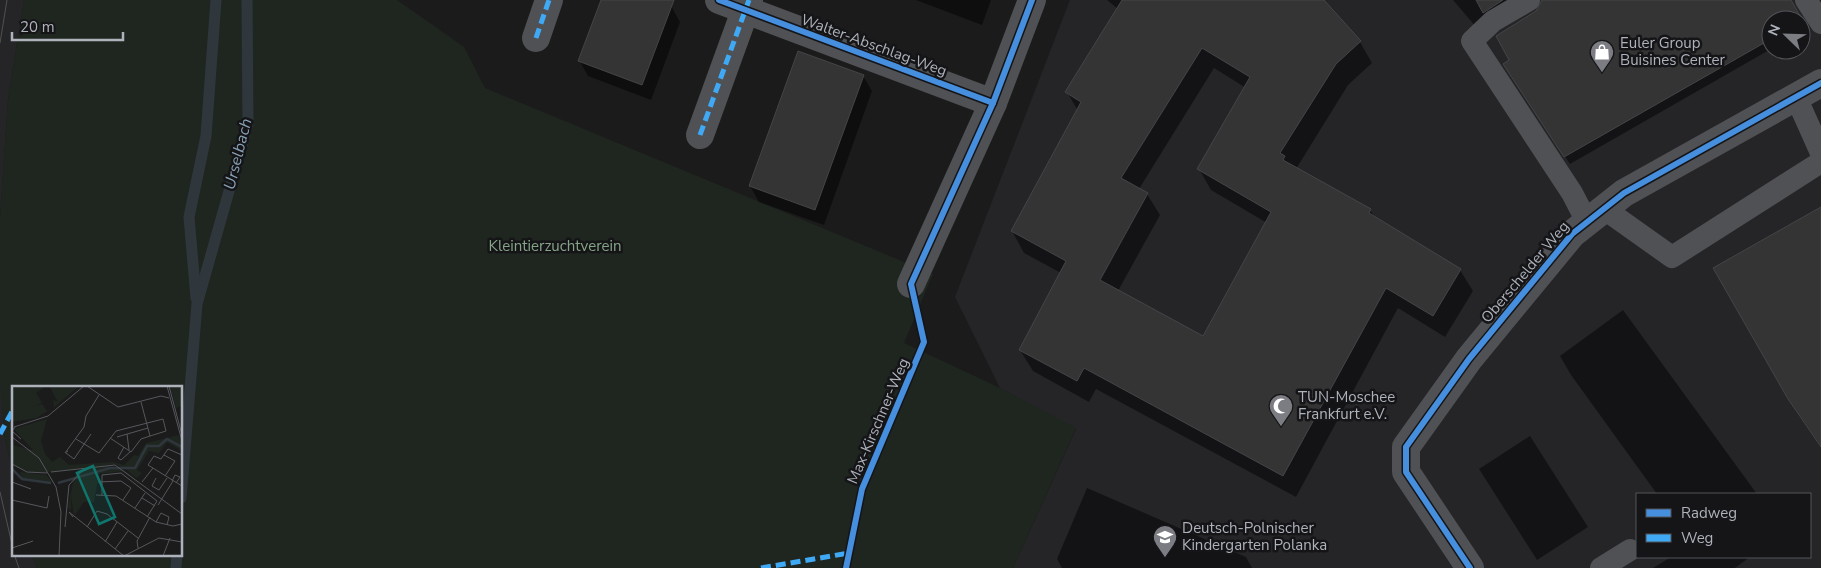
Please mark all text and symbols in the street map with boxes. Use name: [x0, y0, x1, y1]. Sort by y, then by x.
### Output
street label: Walter-Abschlag-Weg: [798, 9, 950, 81]
scale bar: [12, 10, 124, 42]
north arrow: [1761, 10, 1811, 60]
text: 20 m: [20, 17, 55, 37]
text: N: [1764, 22, 1785, 39]
place label: Euler Group Buisines Center: [1620, 33, 1726, 70]
shop icon: Euler Group Buisines Center: [1589, 39, 1615, 73]
water label: Urselbach: [219, 116, 257, 192]
street label: Oberschelder Weg: [1477, 217, 1573, 327]
park label: Kleintierzuchtverein: [489, 236, 621, 256]
street label: Max-Kirschner-Weg: [842, 355, 914, 487]
inset map: [12, 386, 182, 556]
place label: TUN-Moschee Frankfurt e.V.: [1298, 387, 1395, 424]
mosque icon: TUN-Moschee Frankfurt e.V.: [1268, 393, 1294, 427]
legend: [1636, 493, 1811, 558]
text: Radweg: [1681, 503, 1737, 523]
place label: Deutsch-Polnischer Kindergarten Polanka: [1182, 518, 1327, 555]
school or university icon: Deutsch-Polnischer Kindergarten Polanka: [1152, 524, 1178, 558]
text: Weg: [1681, 528, 1713, 548]

